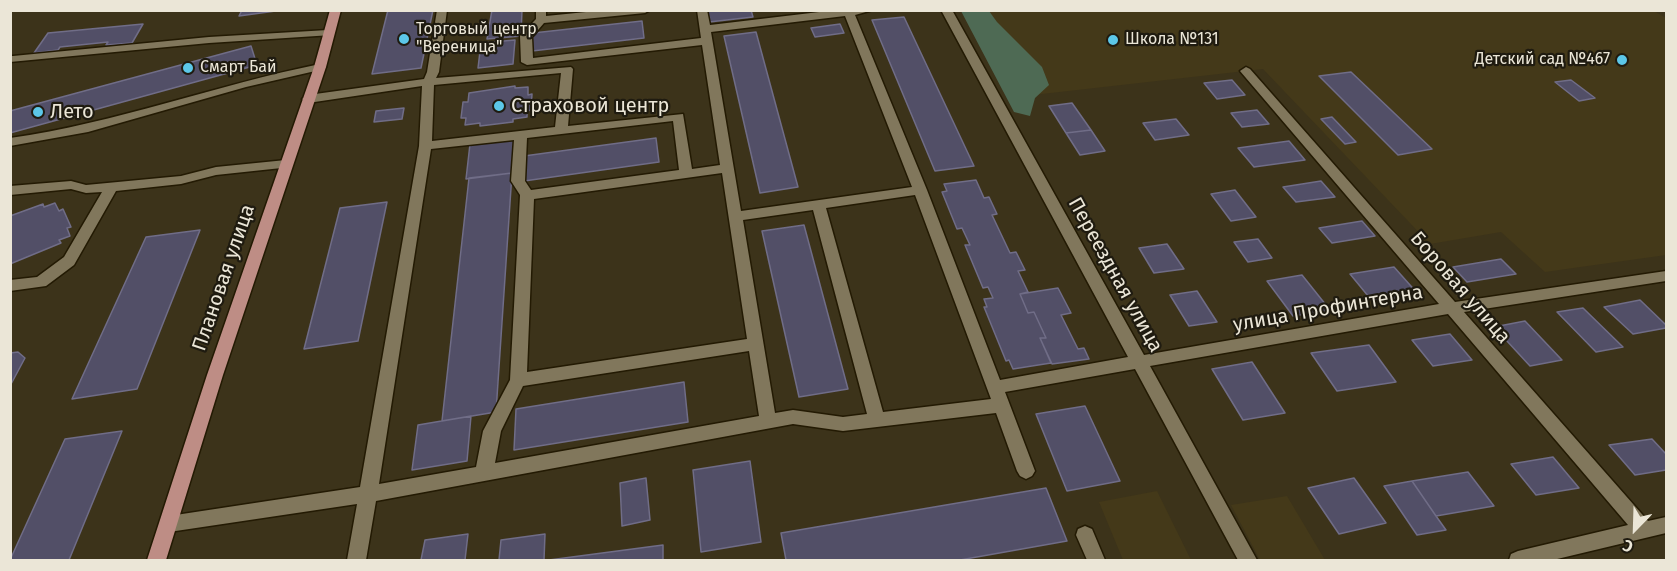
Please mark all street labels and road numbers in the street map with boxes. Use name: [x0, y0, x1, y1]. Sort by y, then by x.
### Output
street label: Переездная улица: [1062, 193, 1168, 357]
street label: Плановая улица: [188, 202, 260, 354]
street label: Боровая улица: [1405, 227, 1515, 349]
street label: улица Профинтерна: [1231, 280, 1425, 338]

